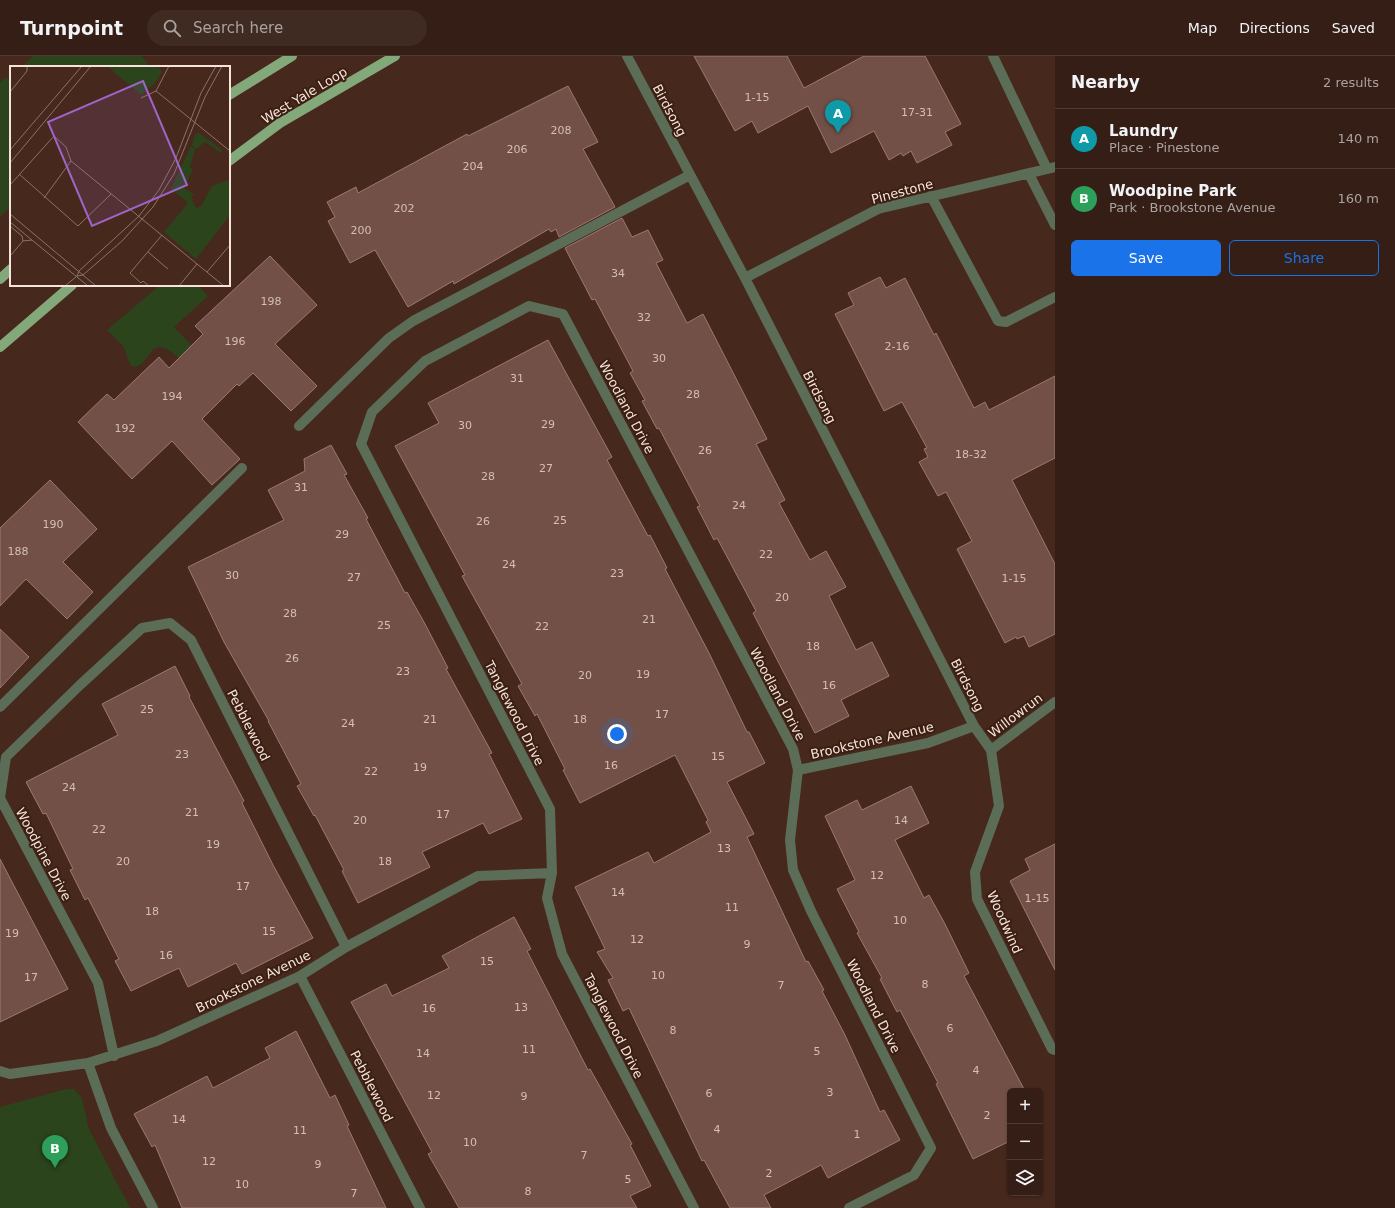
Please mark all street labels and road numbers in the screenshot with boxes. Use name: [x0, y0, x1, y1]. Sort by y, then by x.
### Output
street label: West Yale Loop: [259, 64, 350, 127]
street label: Birdsong: [650, 81, 690, 139]
street label: Pinestone: [870, 176, 935, 207]
street label: Woodland Drive: [596, 358, 657, 456]
street label: Birdsong: [800, 368, 839, 426]
street label: Woodland Drive: [747, 645, 808, 743]
street label: Birdsong: [948, 656, 987, 714]
street label: Tanglewood Drive: [481, 657, 547, 768]
street label: Pebblewood: [224, 687, 273, 764]
street label: Willowrun: [985, 690, 1045, 741]
street label: Brookstone Avenue: [809, 719, 935, 762]
street label: Woodpine Drive: [13, 805, 74, 903]
street label: Woodwind: [984, 889, 1025, 956]
street label: Brookstone Avenue: [193, 947, 313, 1016]
street label: Woodland Drive: [843, 957, 904, 1056]
street label: Tanglewood Drive: [580, 970, 646, 1081]
street label: Pebblewood: [347, 1048, 396, 1125]

